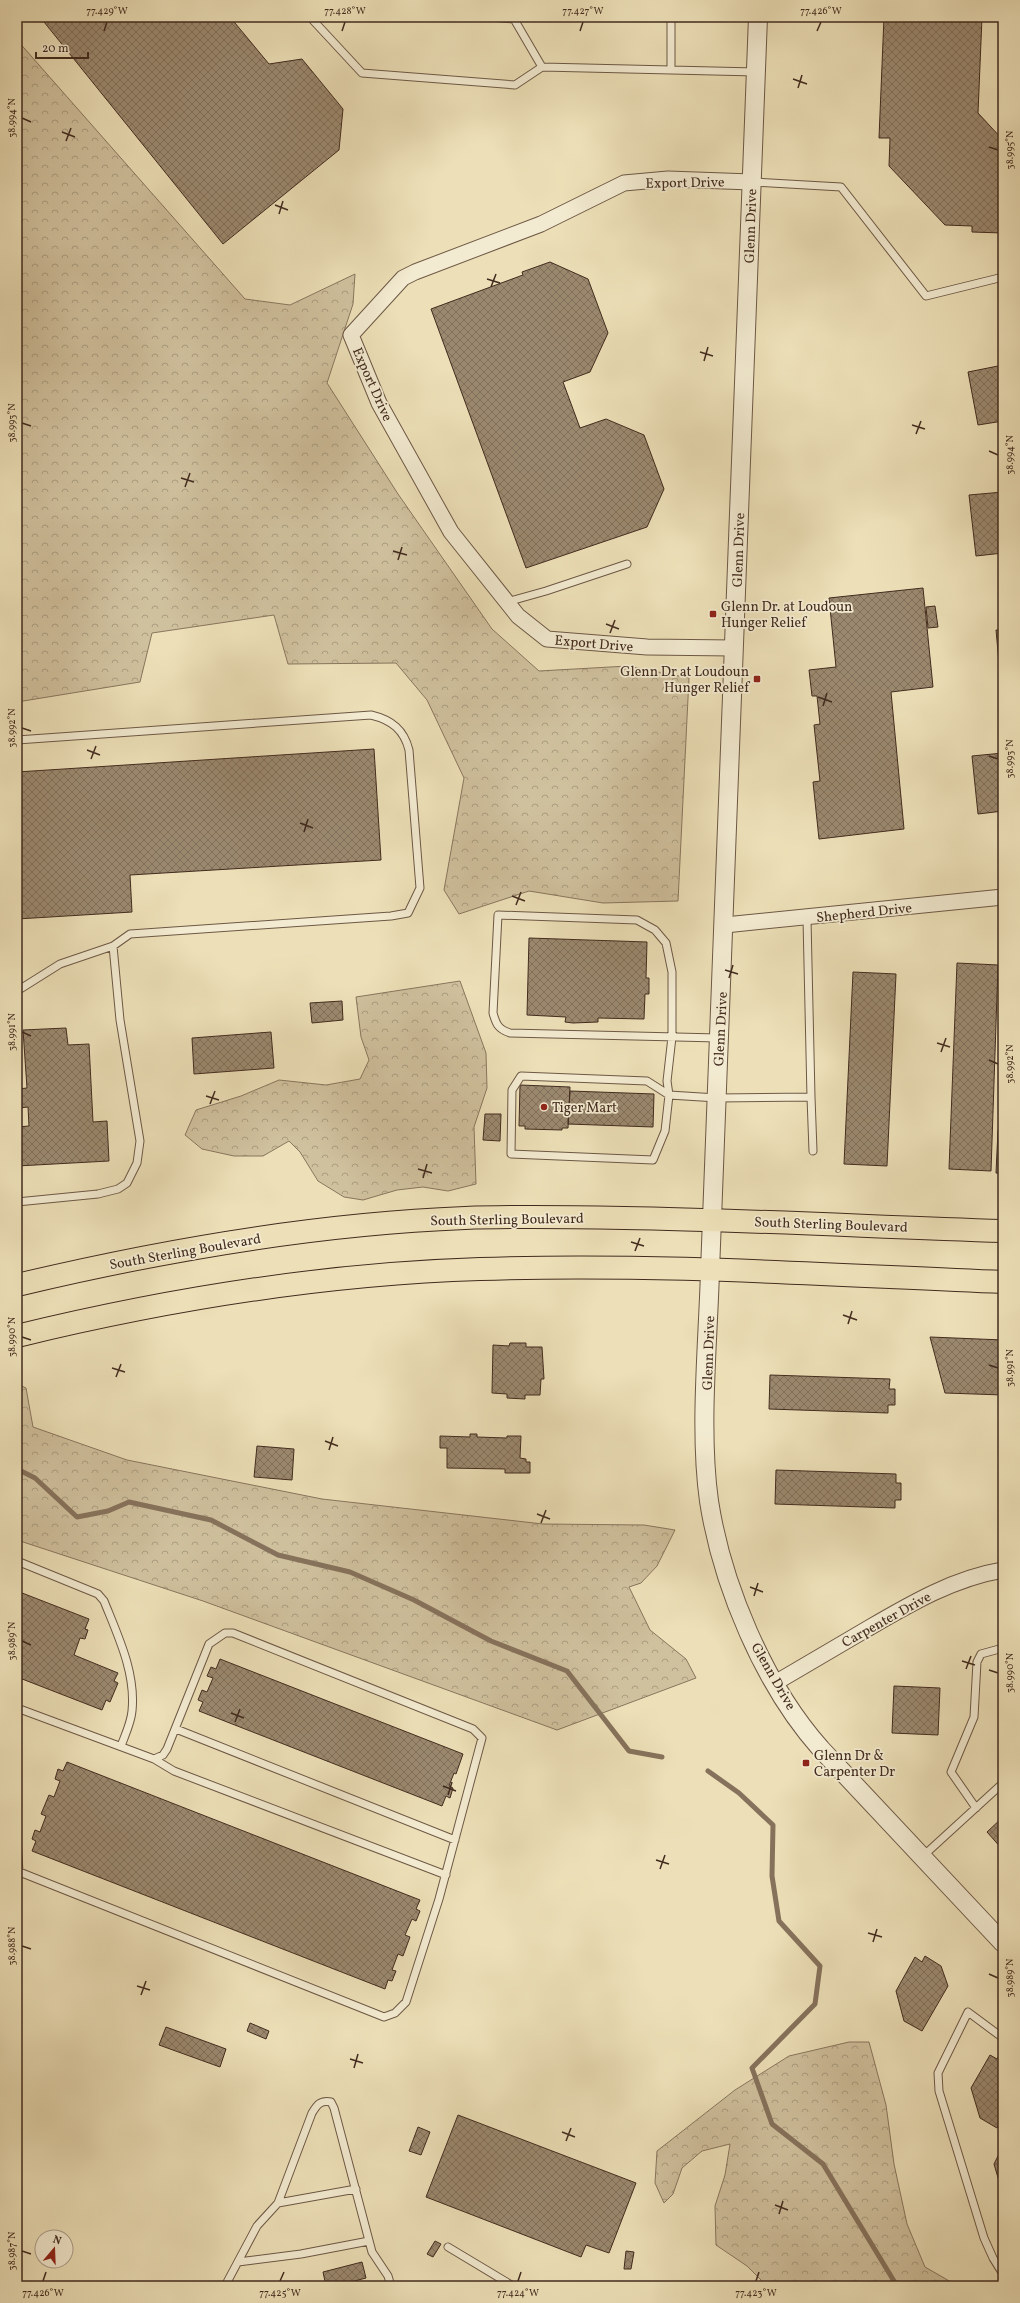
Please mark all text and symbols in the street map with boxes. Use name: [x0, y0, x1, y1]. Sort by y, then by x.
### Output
text: 77.429°W: [86, 4, 128, 18]
text: 77.428°W: [324, 4, 366, 18]
text: 77.427°W: [562, 4, 604, 18]
text: 77.426°W: [800, 4, 842, 18]
scale bar: [36, 34, 88, 60]
text: 20 m: [42, 41, 69, 57]
text: 38.994°N: [5, 98, 19, 138]
text: 38.995°N: [1003, 130, 1017, 169]
street label: Export Drive: [645, 173, 725, 194]
street label: Glenn Drive: [741, 188, 762, 264]
street label: Export Drive: [347, 345, 397, 425]
text: 38.993°N: [5, 403, 19, 443]
text: 38.994°N: [1003, 435, 1017, 475]
street label: Glenn Drive: [729, 512, 750, 588]
place label: Glenn Dr. at Loudoun Hunger Relief: [721, 598, 852, 633]
marker: Glenn Dr. at Loudoun Hunger Relief: [708, 609, 718, 619]
street label: Export Drive: [554, 632, 634, 657]
place label: Glenn Dr at Loudoun Hunger Relief: [620, 663, 750, 698]
marker: Glenn Dr at Loudoun Hunger Relief: [752, 674, 762, 684]
text: 38.992°N: [5, 708, 19, 748]
text: 38.993°N: [1003, 739, 1017, 779]
street label: Shepherd Drive: [815, 899, 913, 928]
street label: Glenn Drive: [710, 991, 733, 1067]
text: 38.991°N: [5, 1012, 19, 1051]
text: 38.992°N: [1003, 1044, 1017, 1084]
place label: Tiger Mart: [552, 1099, 617, 1118]
marker: Tiger Mart: [539, 1102, 549, 1112]
street label: South Sterling Boulevard: [430, 1210, 584, 1231]
street label: South Sterling Boulevard: [754, 1213, 908, 1238]
street label: South Sterling Boulevard: [108, 1230, 263, 1275]
street label: Glenn Drive: [699, 1315, 720, 1391]
text: 38.990°N: [5, 1316, 19, 1357]
text: 38.991°N: [1003, 1348, 1017, 1387]
street label: Carpenter Drive: [839, 1588, 935, 1653]
text: 38.989°N: [5, 1621, 19, 1661]
street label: Glenn Drive: [746, 1640, 800, 1714]
text: 38.990°N: [1003, 1652, 1017, 1693]
place label: Glenn Dr & Carpenter Dr: [814, 1747, 895, 1782]
marker: Glenn Dr & Carpenter Dr: [801, 1758, 811, 1768]
text: 38.988°N: [5, 1926, 19, 1966]
text: 38.989°N: [1003, 1958, 1017, 1998]
north arrow: [34, 2229, 74, 2269]
text: 38.987°N: [5, 2231, 19, 2270]
text: N: [51, 2233, 63, 2249]
text: 77.426°W: [22, 2286, 64, 2300]
text: 77.425°W: [259, 2286, 301, 2300]
text: 77.424°W: [497, 2286, 539, 2300]
text: 77.423°W: [735, 2286, 777, 2300]

